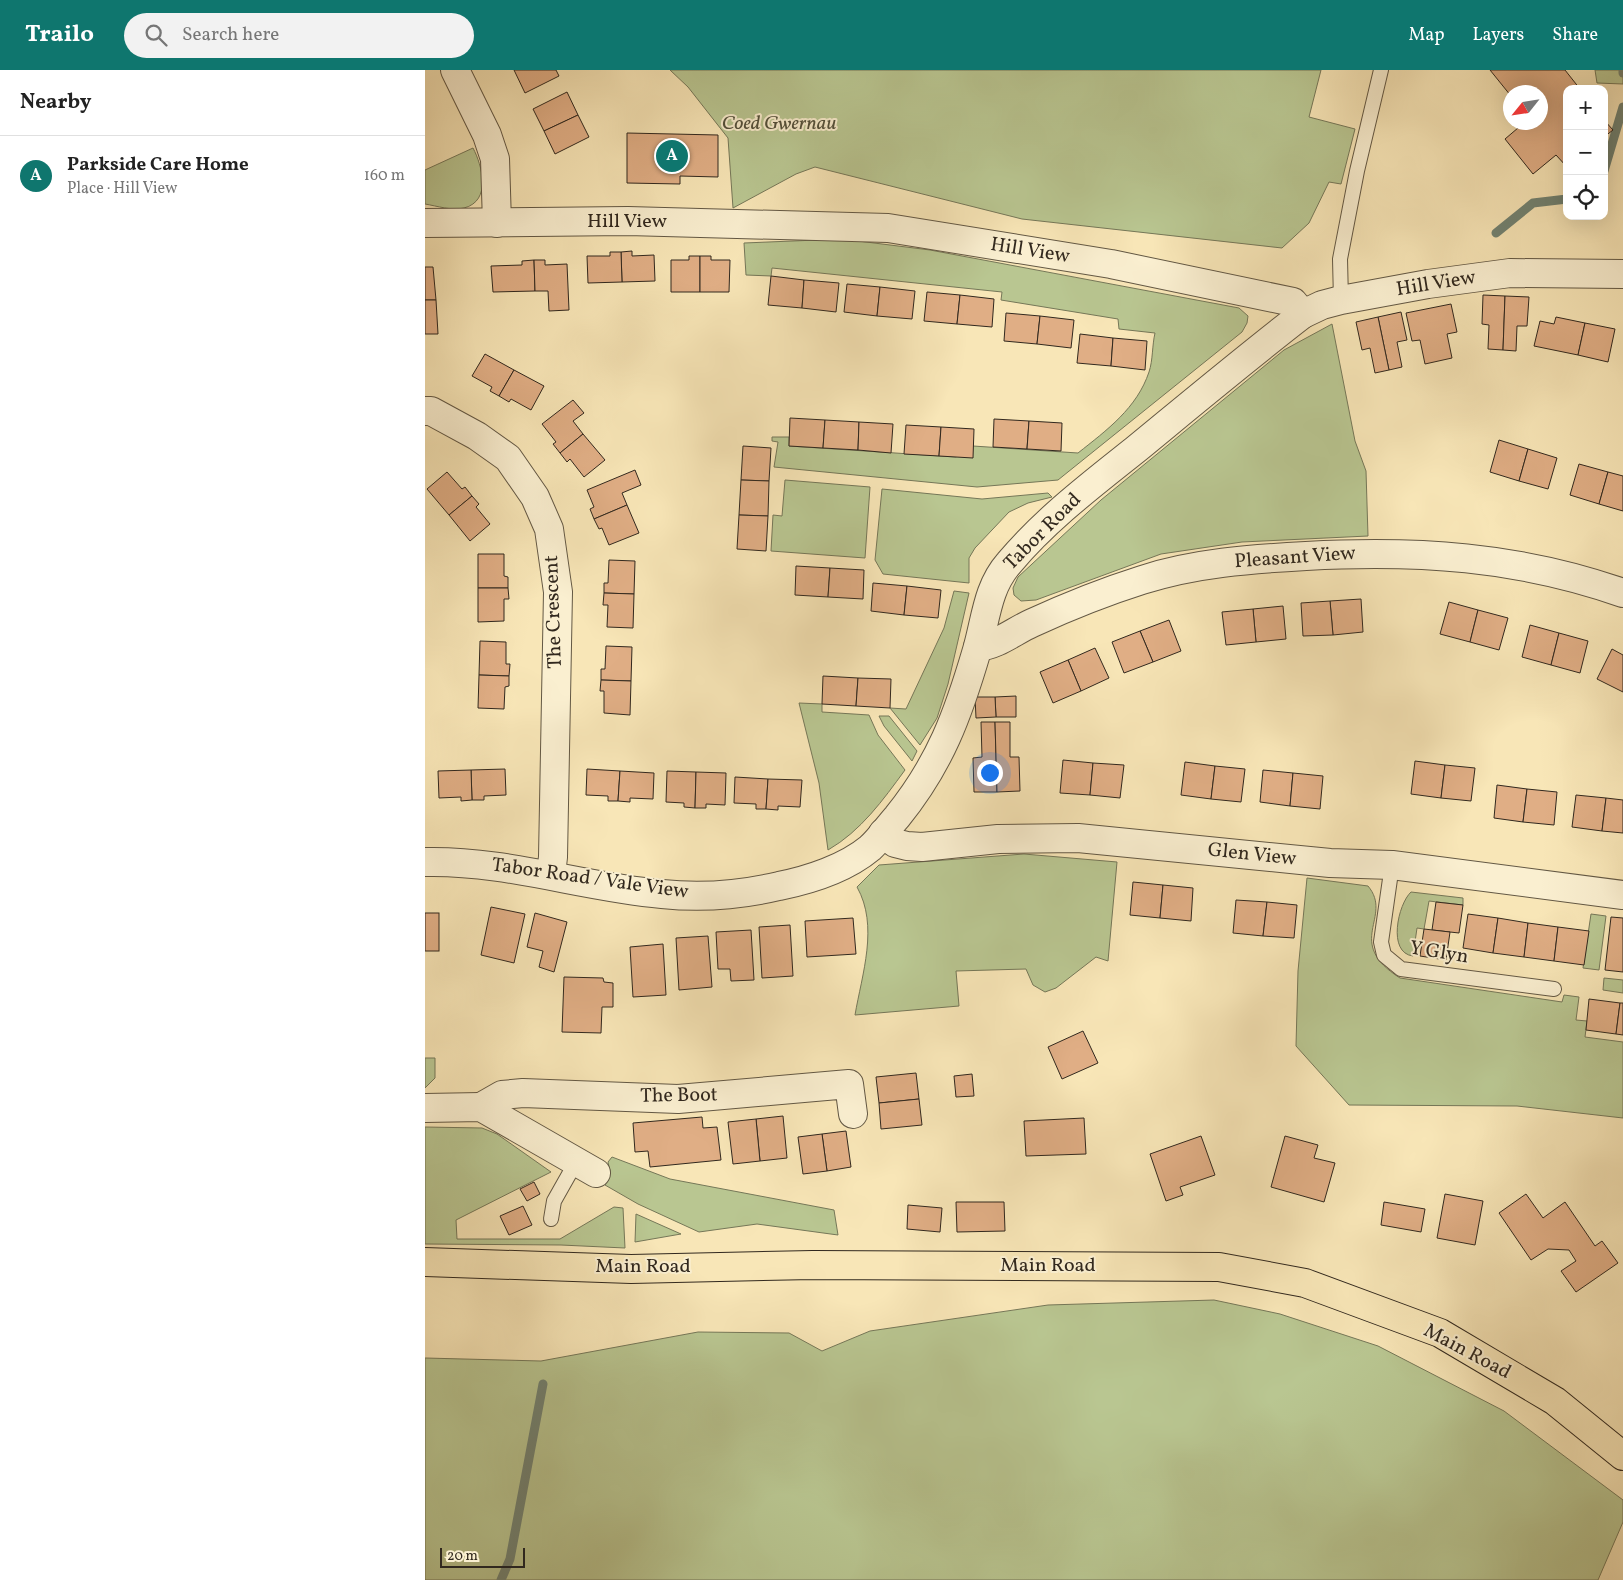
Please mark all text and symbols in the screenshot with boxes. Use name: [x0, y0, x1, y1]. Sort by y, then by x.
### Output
search box: [124, 13, 474, 58]
text: Trailo: [25, 18, 94, 52]
icon: search: [142, 21, 170, 49]
text: Search here: [182, 22, 279, 48]
text: Map: [1408, 23, 1444, 48]
text: Layers: [1472, 23, 1524, 48]
text: Share: [1552, 23, 1598, 48]
north arrow: [1503, 85, 1548, 130]
map controls: [1563, 85, 1608, 220]
button: +: [1563, 85, 1608, 130]
text: Nearby: [20, 88, 91, 117]
park label: Coed Gwernau: [722, 110, 836, 138]
button: −: [1563, 130, 1608, 175]
pin: A: [656, 137, 688, 175]
text: Parkside Care Home: [67, 152, 249, 178]
text: A: [30, 165, 42, 187]
text: 160 m: [364, 165, 405, 187]
button: locate: [1563, 175, 1608, 220]
text: Place · Hill View: [67, 178, 177, 200]
street label: Hill View: [587, 208, 667, 236]
street label: Hill View: [988, 231, 1072, 271]
street label: Hill View: [1394, 264, 1478, 304]
street label: Tabor Road: [998, 487, 1088, 577]
street label: Pleasant View: [1233, 540, 1357, 576]
street label: The Crescent: [538, 555, 570, 669]
your location: [977, 760, 1003, 786]
street label: Glen View: [1206, 836, 1298, 874]
street label: Tabor Road / Vale View: [490, 851, 691, 907]
street label: Y Glyn: [1407, 935, 1471, 971]
street label: The Boot: [640, 1081, 718, 1111]
street label: Main Road: [1000, 1252, 1096, 1280]
street label: Main Road: [595, 1253, 691, 1281]
street label: Main Road: [1418, 1317, 1516, 1387]
scale bar: [440, 1545, 525, 1568]
text: 20 m: [447, 1547, 478, 1566]

